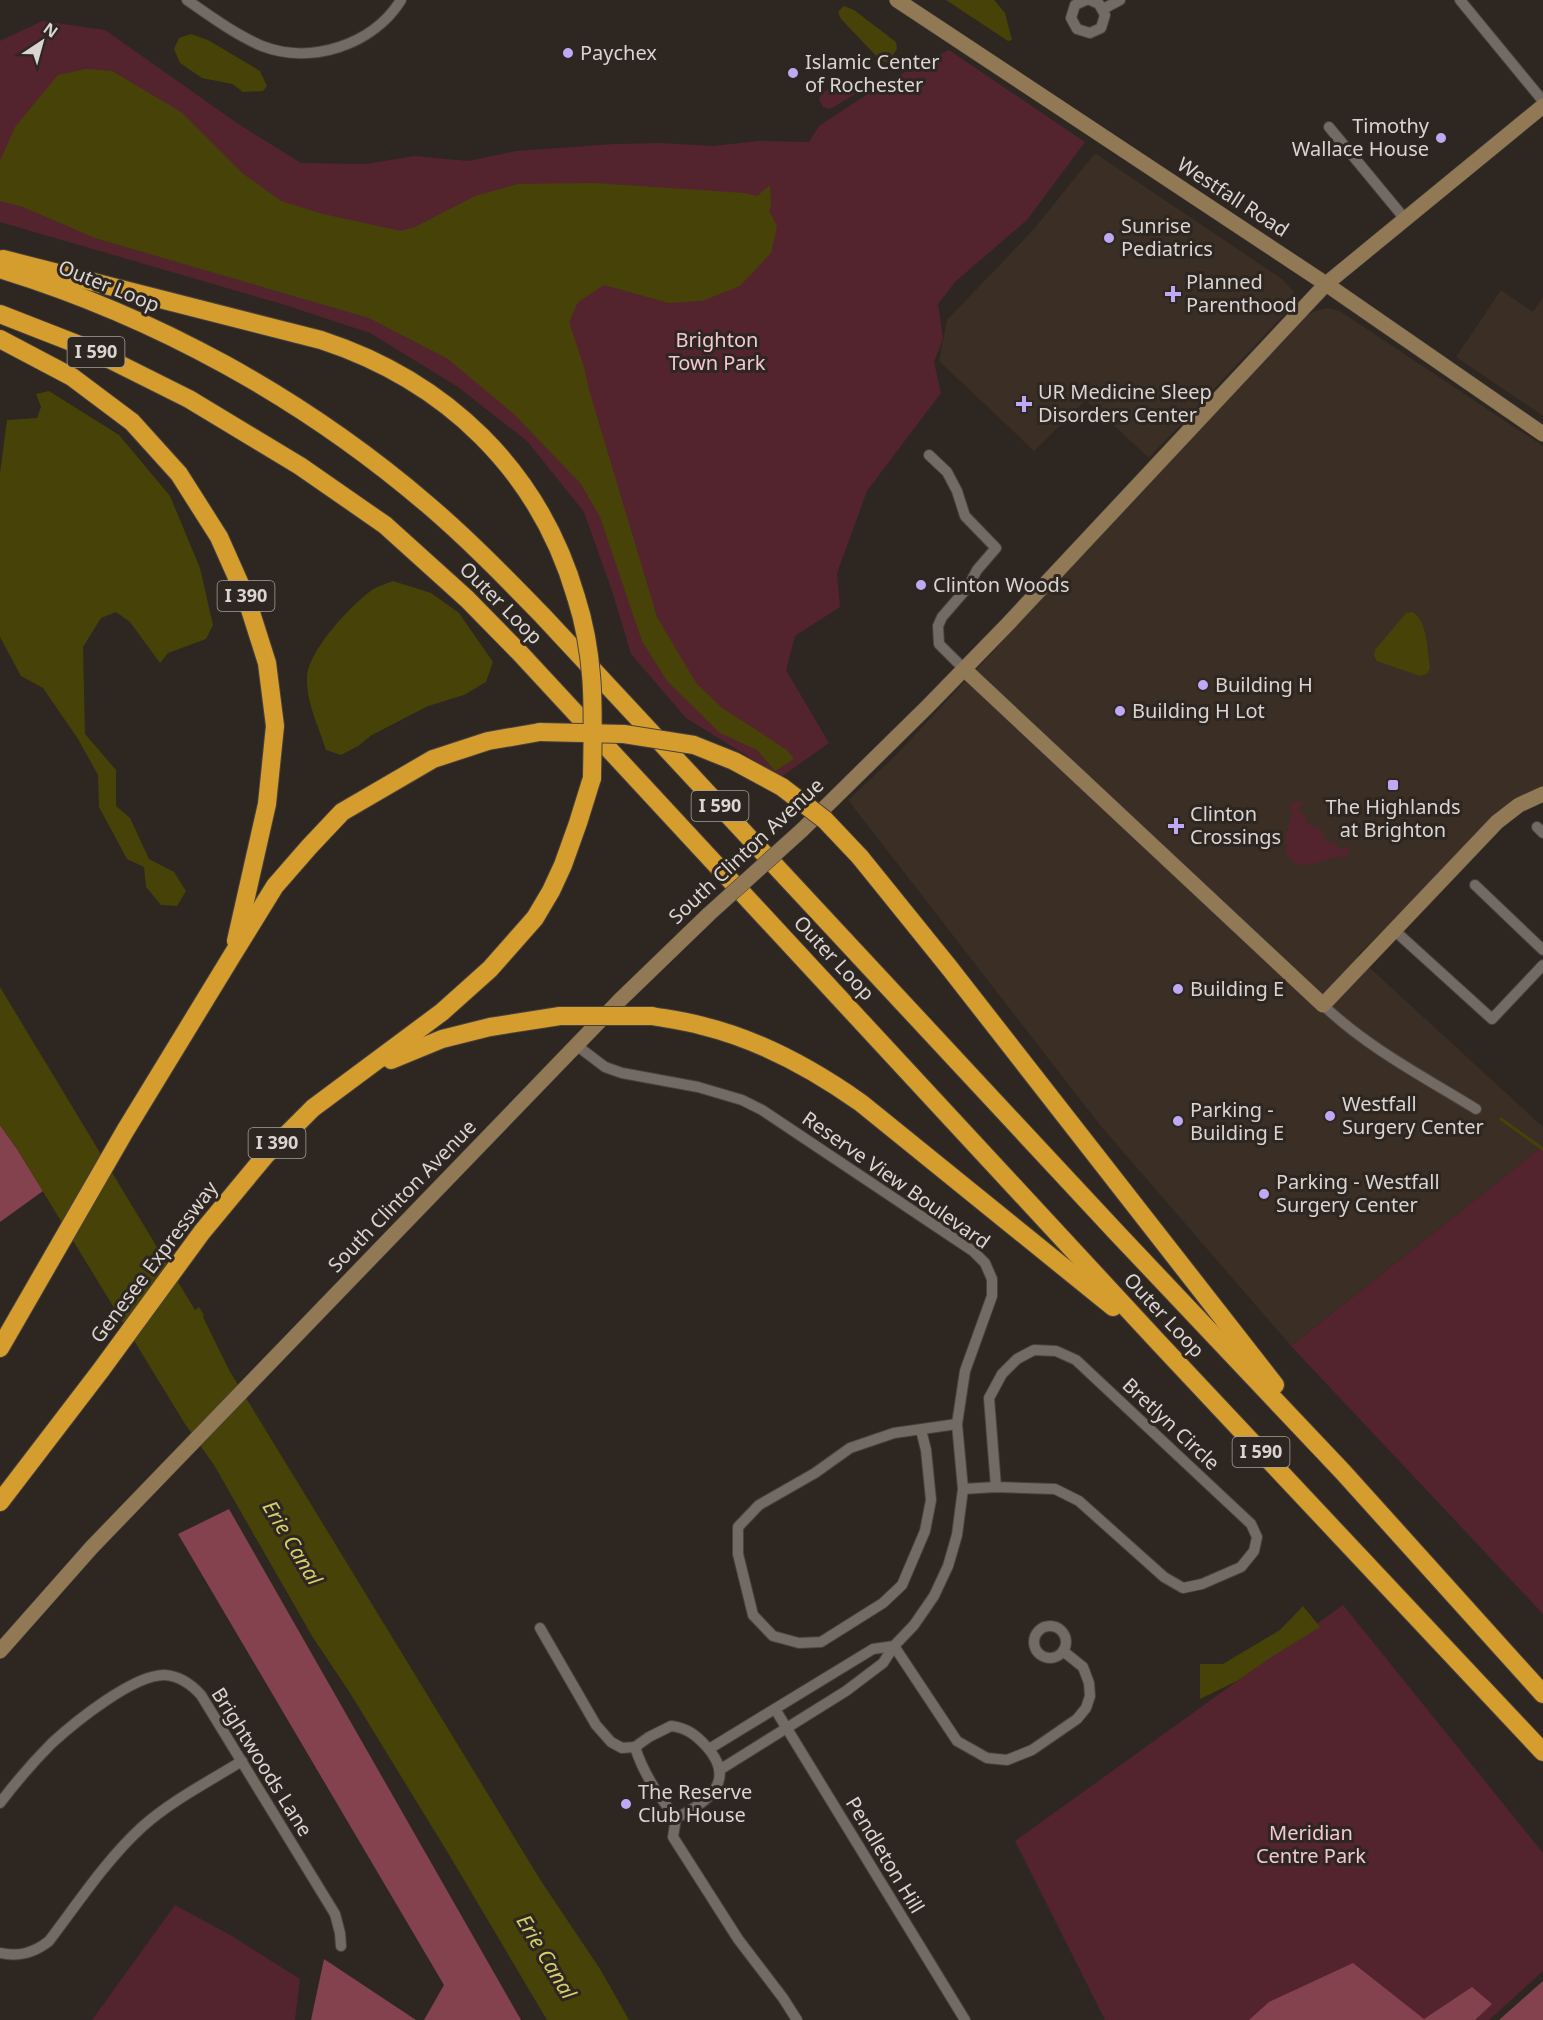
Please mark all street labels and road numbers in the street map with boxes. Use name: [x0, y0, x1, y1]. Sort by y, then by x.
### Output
street label: Westfall Road: [1172, 150, 1294, 243]
street label: Outer Loop: [55, 253, 164, 318]
road number: I 590: [68, 337, 124, 367]
street label: Outer Loop: [454, 555, 549, 650]
road number: I 390: [218, 581, 274, 611]
street label: South Clinton Avenue: [662, 772, 829, 930]
road number: I 590: [692, 791, 748, 821]
street label: Outer Loop: [788, 909, 881, 1006]
street label: Reserve View Boulevard: [797, 1104, 996, 1255]
street label: South Clinton Avenue: [322, 1113, 482, 1278]
road number: I 390: [248, 1128, 306, 1158]
street label: Genesee Expressway: [84, 1175, 224, 1348]
street label: Outer Loop: [1118, 1266, 1211, 1363]
street label: Bretlyn Circle: [1117, 1371, 1226, 1476]
road number: I 590: [1232, 1437, 1290, 1467]
street label: Brightwoods Lane: [206, 1682, 319, 1841]
street label: Pendleton Hill: [840, 1791, 931, 1918]

